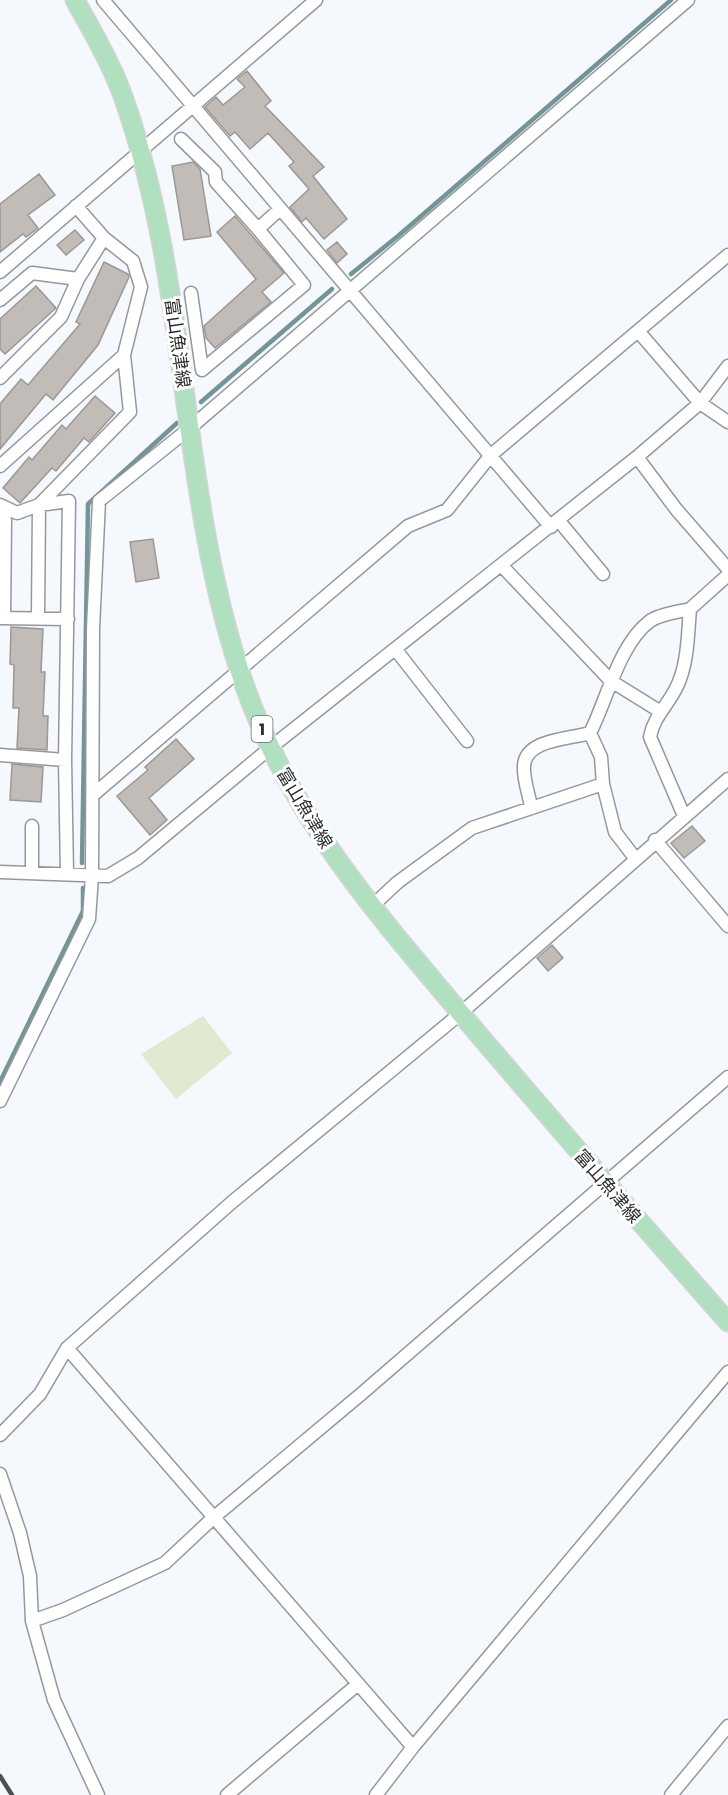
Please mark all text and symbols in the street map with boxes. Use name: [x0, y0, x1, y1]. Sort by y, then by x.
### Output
street label: 富山魚津線: [159, 297, 197, 389]
road number: 1: [252, 716, 272, 742]
street label: 富山魚津線: [271, 763, 339, 853]
street label: 富山魚津線: [569, 1144, 647, 1228]

